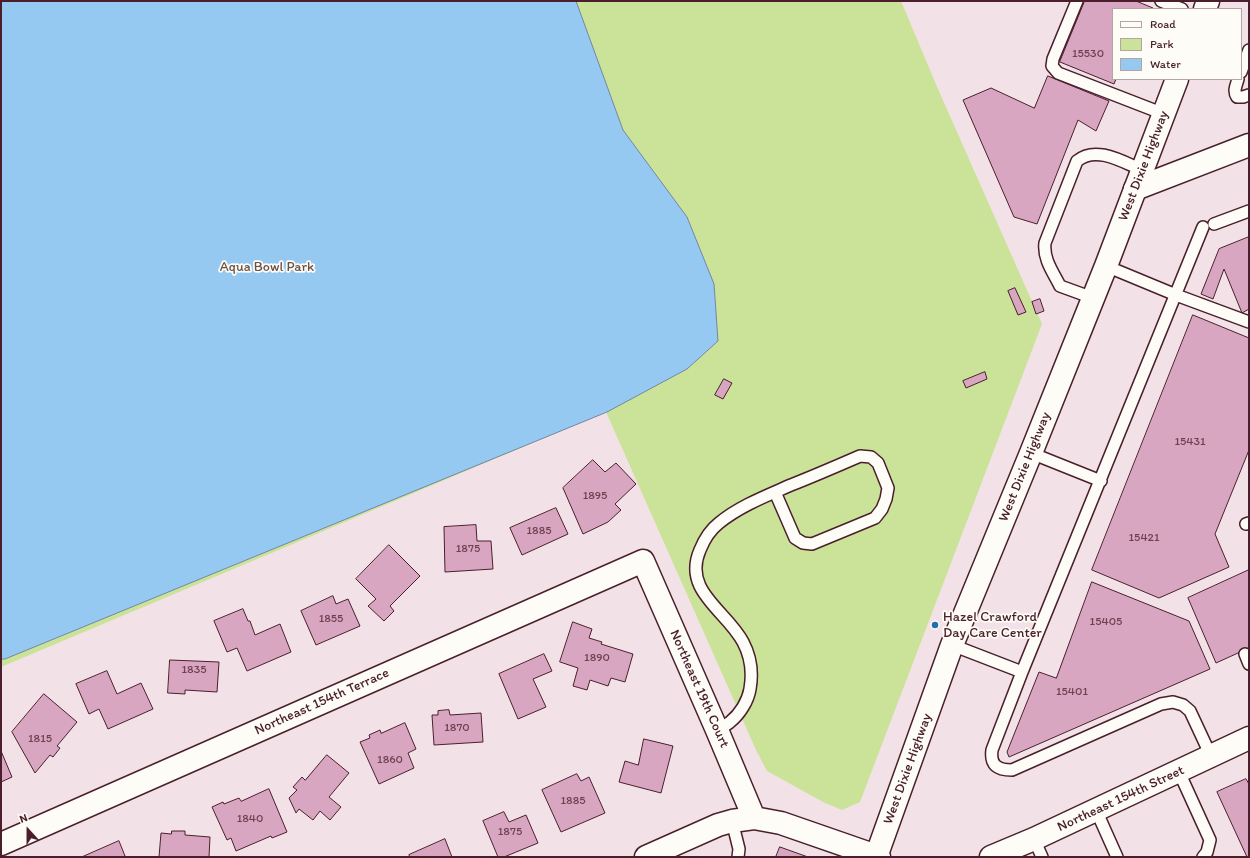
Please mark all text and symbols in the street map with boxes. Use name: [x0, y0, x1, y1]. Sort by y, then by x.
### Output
legend: [1112, 8, 1242, 80]
text: Road: [1150, 17, 1176, 31]
text: Park: [1150, 37, 1174, 51]
house number: 15530: [1072, 47, 1104, 61]
text: Water: [1150, 57, 1181, 71]
street label: West Dixie Highway: [1115, 109, 1173, 223]
park label: Aqua Bowl Park: [220, 259, 314, 275]
street label: West Dixie Highway: [995, 410, 1055, 524]
house number: 15431: [1174, 435, 1206, 449]
house number: 1895: [583, 489, 607, 503]
house number: 1885: [526, 524, 552, 538]
house number: 15421: [1129, 531, 1159, 545]
house number: 1875: [456, 542, 480, 556]
place label: Hazel Crawford Day Care Center: [943, 609, 1042, 642]
house number: 1855: [319, 612, 343, 626]
house number: 15405: [1090, 615, 1122, 629]
marker: Hazel Crawford Day Care Center: [930, 620, 940, 630]
street label: Northeast 19th Court: [665, 627, 733, 751]
house number: 1890: [584, 651, 610, 665]
house number: 1835: [182, 663, 206, 677]
street label: Northeast 154th Terrace: [252, 665, 392, 739]
house number: 15401: [1056, 685, 1088, 699]
street label: West Dixie Highway: [880, 711, 936, 827]
house number: 1870: [444, 721, 470, 735]
house number: 1815: [28, 732, 52, 746]
house number: 1860: [377, 753, 403, 767]
street label: Northeast 154th Street: [1055, 762, 1187, 836]
house number: 1885: [560, 794, 586, 808]
north arrow: [8, 810, 48, 850]
text: N: [18, 811, 29, 826]
house number: 1840: [237, 812, 263, 826]
house number: 1875: [498, 825, 522, 839]

